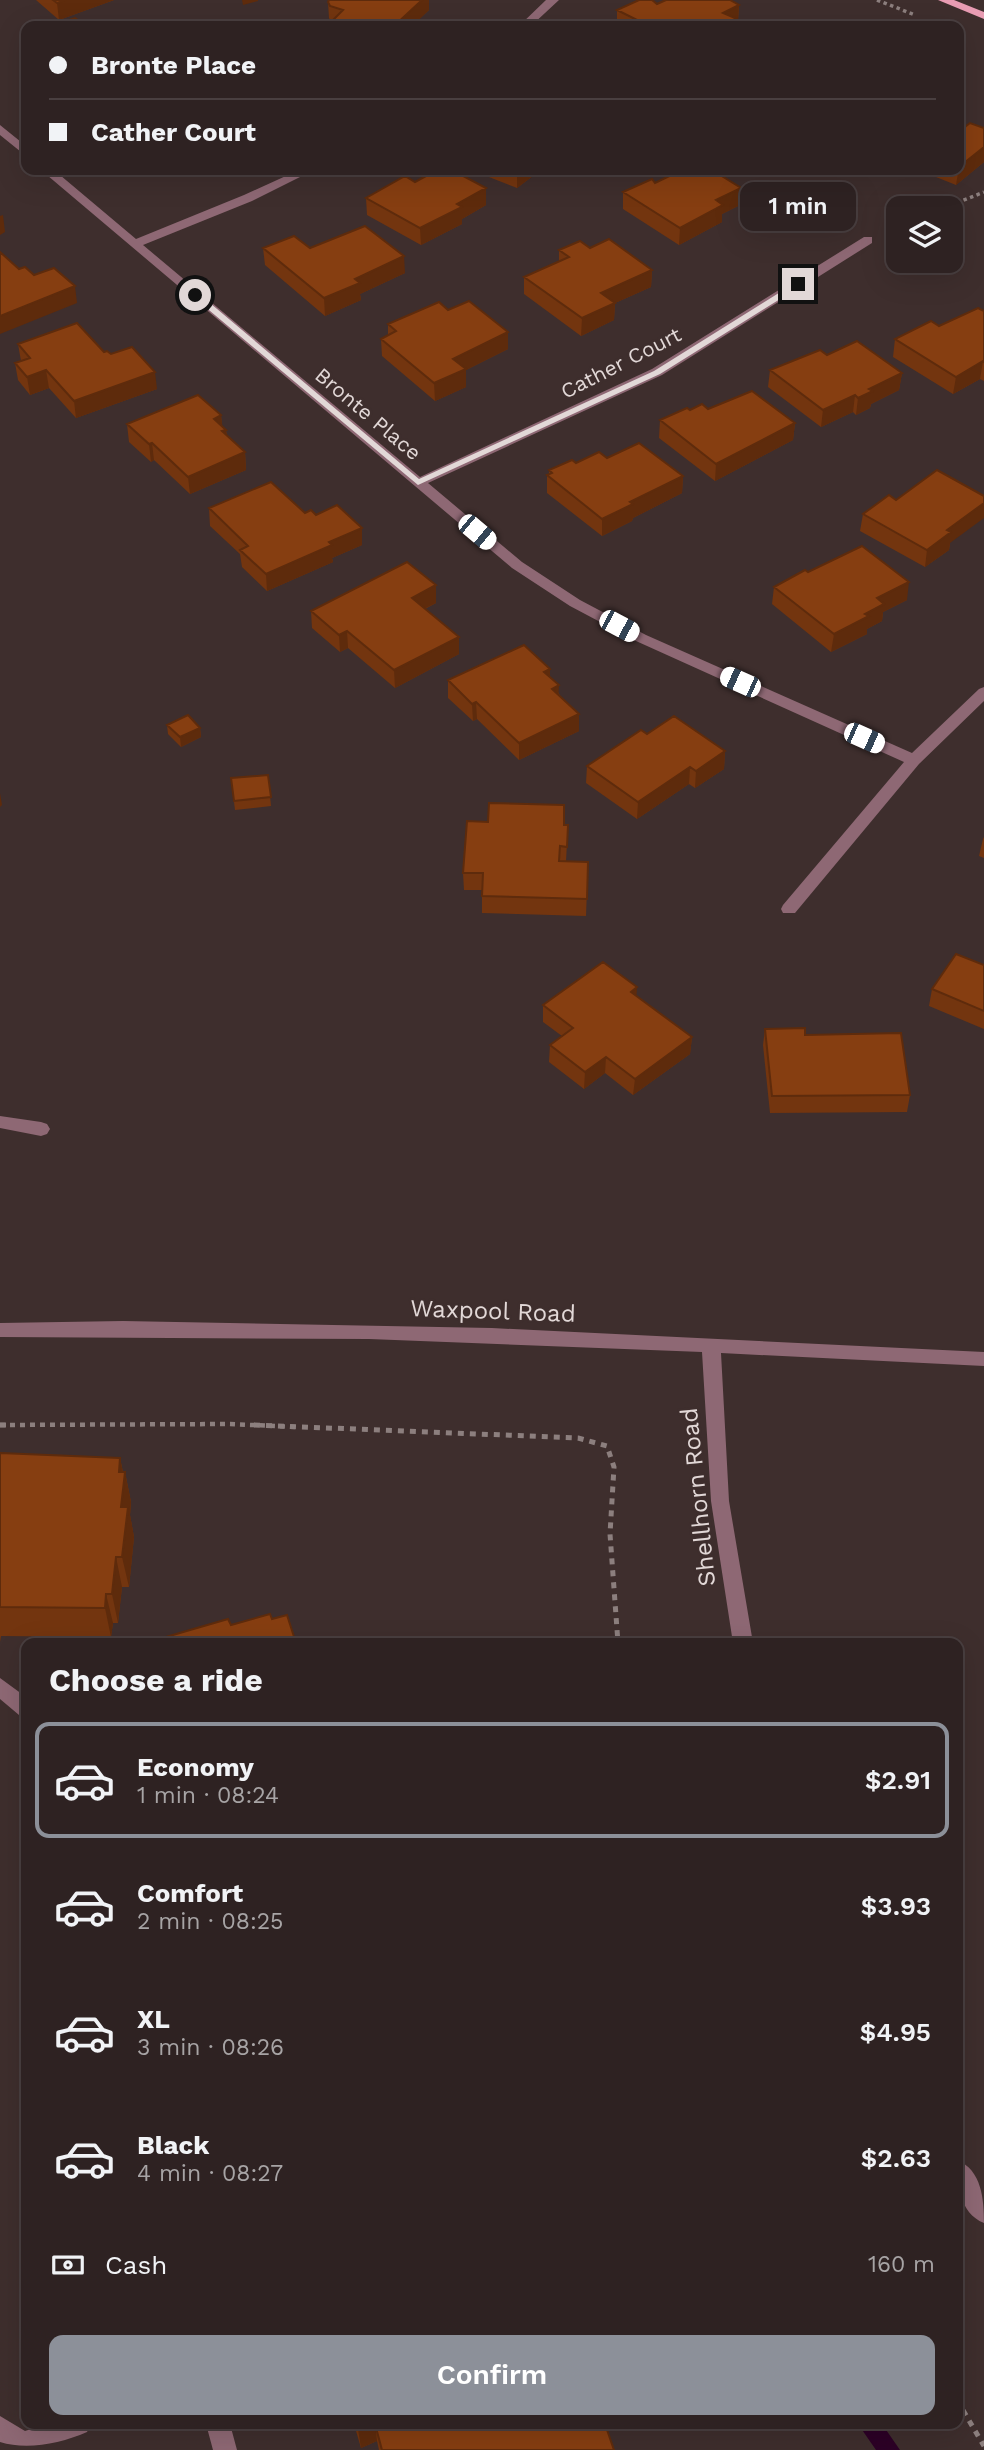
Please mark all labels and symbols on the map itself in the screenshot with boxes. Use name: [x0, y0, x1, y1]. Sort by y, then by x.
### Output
callout: 1 min: [740, 182, 856, 232]
route end: [782, 268, 814, 300]
route start: [179, 279, 211, 311]
street label: Cather Court: [556, 321, 685, 404]
street label: Bronte Place: [310, 362, 426, 465]
car: [455, 510, 500, 554]
car: [596, 607, 643, 645]
car: [717, 664, 764, 700]
car: [841, 720, 888, 756]
street label: Waxpool Road: [410, 1294, 576, 1328]
street label: Shellhorn Road: [675, 1406, 721, 1588]

